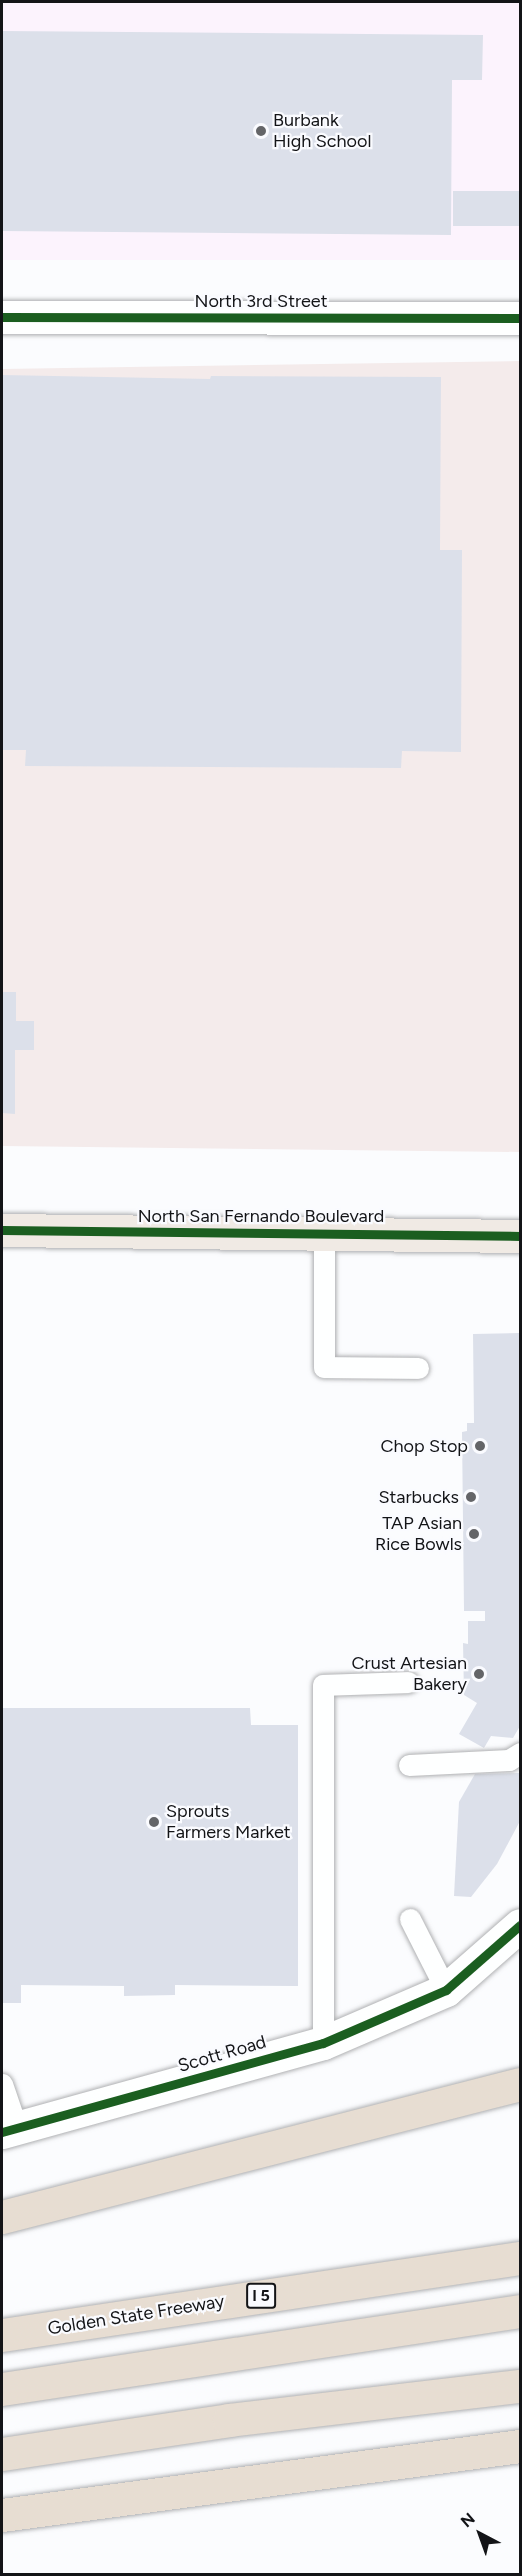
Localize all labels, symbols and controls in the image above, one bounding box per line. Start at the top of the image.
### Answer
place label: Burbank High School [273,110,371,152]
marker: Burbank High School [254,124,268,138]
street label: North 3rd Street [194,290,328,312]
street label: North San Fernando Boulevard [138,1205,384,1227]
place label: Chop Stop [381,1435,468,1457]
marker: Chop Stop [473,1439,487,1453]
place label: Starbucks [378,1486,459,1508]
marker: Starbucks [464,1490,478,1504]
place label: TAP Asian Rice Bowls [375,1513,462,1556]
marker: TAP Asian Rice Bowls [467,1527,481,1541]
place label: Crust Artesian Bakery [352,1653,467,1696]
marker: Crust Artesian Bakery [472,1667,486,1681]
place label: Sprouts Farmers Market [166,1801,291,1844]
marker: Sprouts Farmers Market [147,1815,161,1829]
street label: Scott Road [175,2031,269,2077]
road number: I 5 [246,2283,276,2309]
street label: Golden State Freeway [46,2290,226,2340]
north arrow [450,2504,510,2564]
text: N [457,2509,479,2531]

